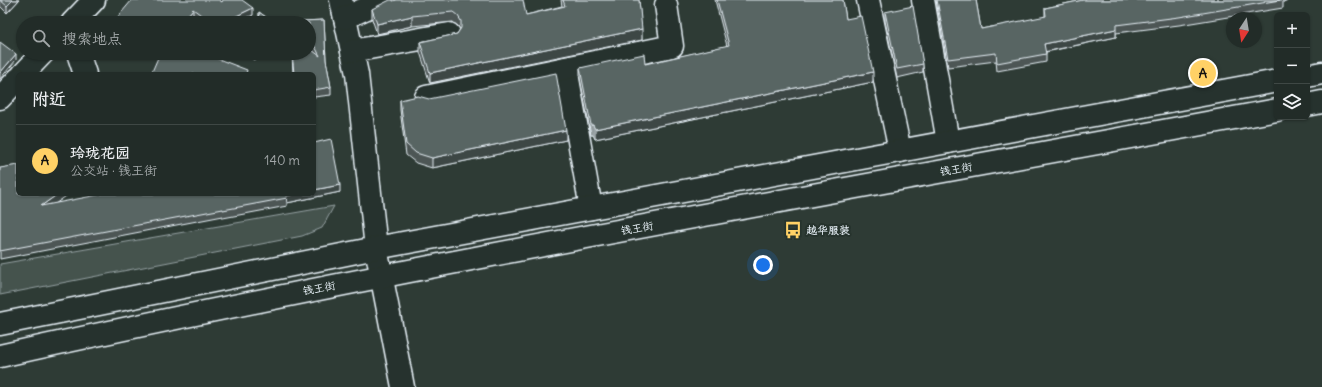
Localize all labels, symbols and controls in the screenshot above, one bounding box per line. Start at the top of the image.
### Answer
north arrow [1226,12,1262,48]
map controls [1274,12,1310,120]
button: + [1274,12,1310,48]
search box [16,16,316,60]
icon: search [30,27,52,49]
text: 搜索地点 [62,29,122,48]
button: − [1274,48,1310,84]
pin: A [1190,58,1216,88]
button: layers [1274,84,1310,120]
text: 附近 [32,88,66,110]
text: 玲珑花园 [70,143,130,162]
text: A [41,152,49,169]
text: 140 m [264,152,300,169]
street label: 钱王街 [939,159,974,179]
text: 公交站 · 钱王街 [70,162,157,179]
street label: 钱王街 [620,218,655,238]
bus stop icon: 越华服装 [783,220,803,240]
place label: 越华服装 [806,223,850,237]
your location [753,255,773,275]
street label: 钱王街 [301,278,338,298]

